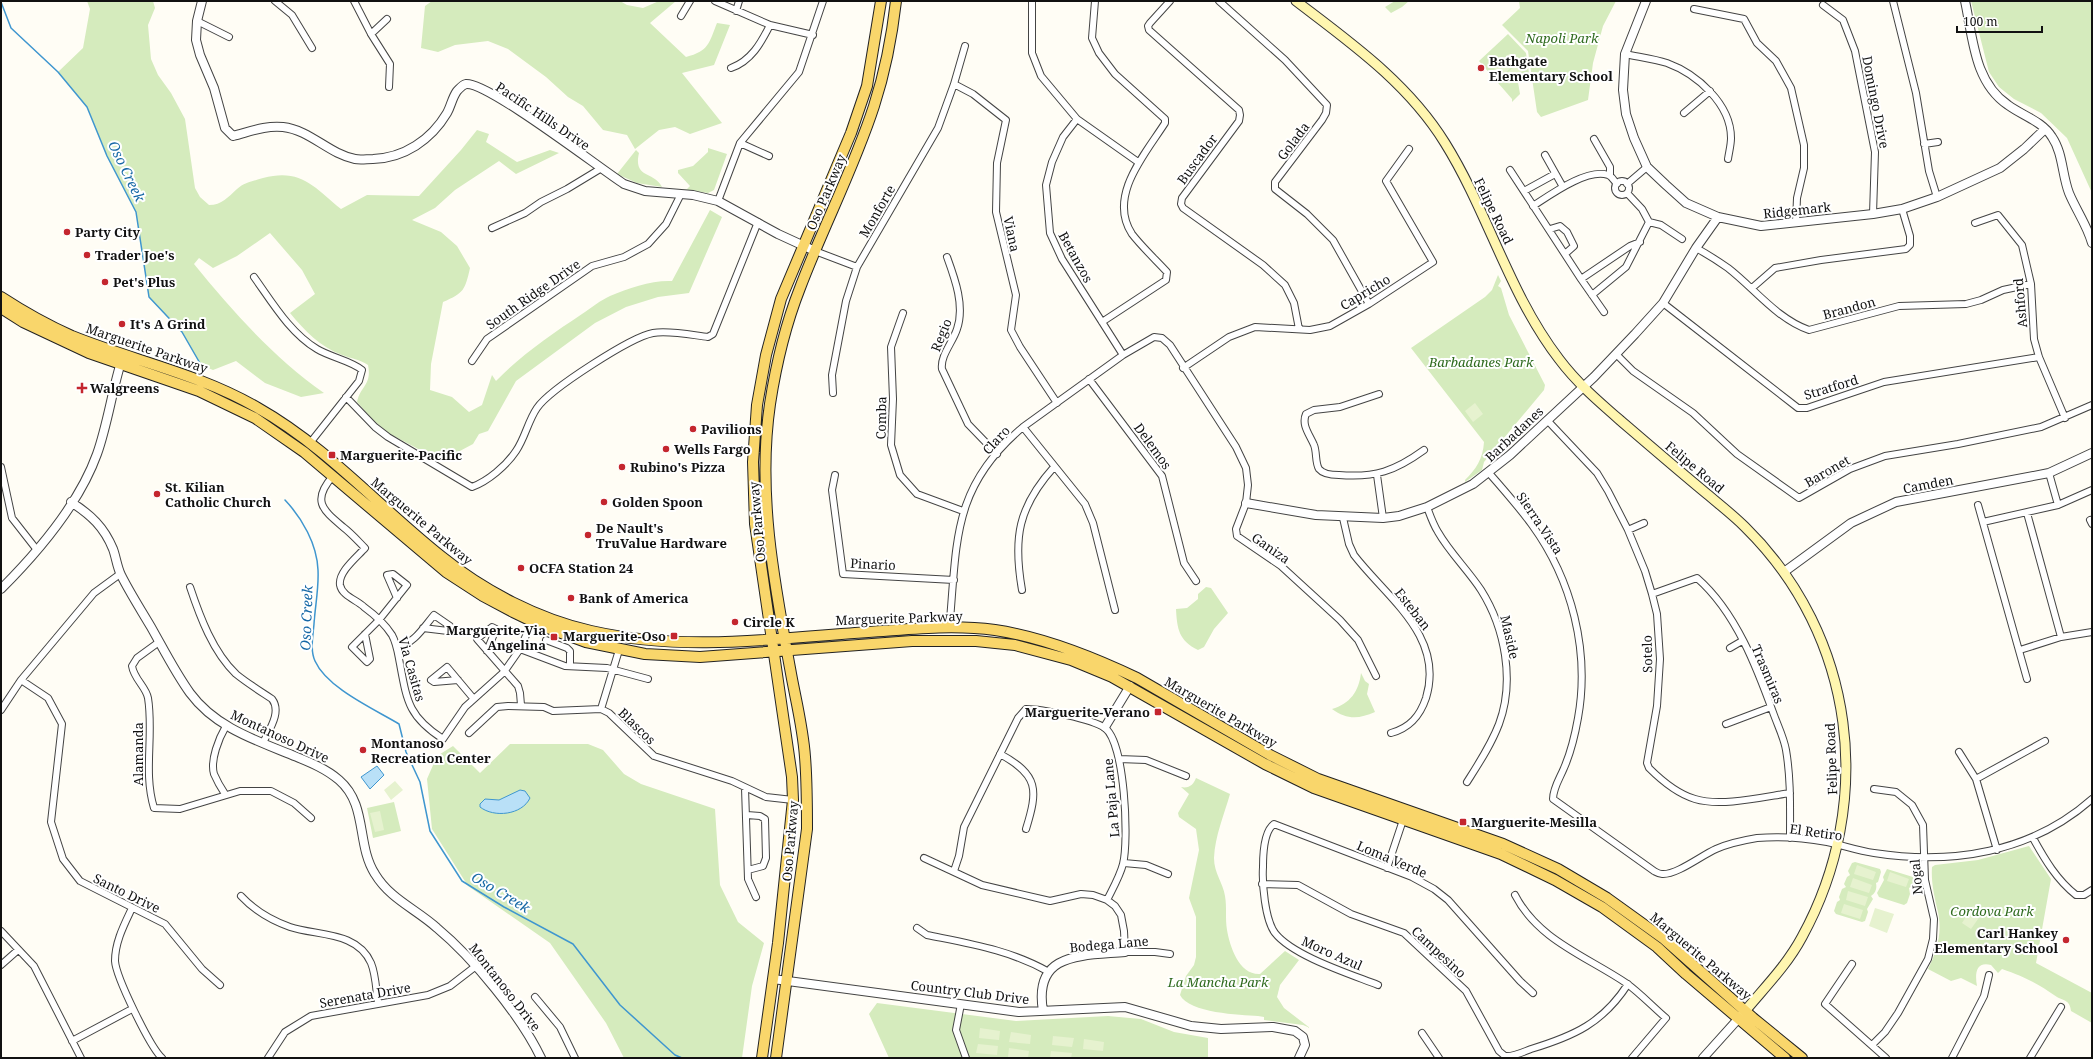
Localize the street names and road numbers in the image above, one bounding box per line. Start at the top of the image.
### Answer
street label: Domingo Drive [1858,54,1894,150]
street label: Pacific Hills Drive [492,78,594,154]
street label: Golada [1273,118,1313,164]
street label: Buscador [1173,130,1221,188]
street label: Oso Parkway [802,151,850,233]
street label: Felipe Road [1470,175,1518,247]
street label: Monforte [855,181,899,241]
street label: Ridgemark [1762,197,1832,223]
street label: Viana [999,215,1025,253]
street label: Betanzos [1055,228,1097,286]
street label: South Ridge Drive [482,255,584,333]
street label: Capricho [1336,270,1394,314]
street label: Ashford [2009,277,2031,329]
street label: Brandon [1821,292,1878,324]
street label: Regio [926,316,956,354]
street label: Marguerite Parkway [84,319,211,377]
street label: Stratford [1802,370,1860,404]
street label: Comba [872,396,890,440]
street label: Barbadanes [1481,402,1547,466]
street label: Delemos [1130,419,1176,473]
street label: Claro [978,422,1014,458]
street label: Felipe Road [1662,437,1728,497]
street label: Baronet [1801,451,1853,491]
street label: Camden [1901,470,1955,498]
street label: Marguerite Parkway [367,473,477,569]
street label: Oso Parkway [744,480,769,563]
street label: Sierra Vista [1513,488,1567,558]
street label: Ganiza [1248,528,1294,568]
street label: Pinario [850,554,896,574]
street label: Esteban [1391,584,1436,634]
street label: Marguerite Parkway [835,607,964,629]
street label: Maside [1496,613,1524,661]
street label: Via Casitas [394,634,430,704]
street label: Sotelo [1638,635,1656,673]
street label: Trasmiras [1748,642,1789,706]
street label: Marguerite Parkway [1161,672,1281,752]
street label: Blascos [614,704,660,748]
street label: Montanoso Drive [228,705,332,767]
street label: Alamanda [129,722,147,786]
street label: Felipe Road [1821,723,1841,795]
street label: La Paja Lane [1099,758,1123,838]
street label: Oso Parkway [778,799,803,882]
street label: El Retiro [1788,819,1844,845]
street label: Loma Verde [1354,836,1430,882]
street label: Nogal [1905,858,1927,896]
street label: Santo Drive [90,869,164,917]
street label: Marguerite Parkway [1646,908,1756,1004]
street label: Campesino [1408,922,1470,982]
street label: Bodega Lane [1069,932,1149,956]
street label: Moro Azul [1299,932,1365,974]
street label: Montanoso Drive [465,939,545,1035]
street label: Country Club Drive [910,976,1030,1008]
street label: Serenata Drive [318,978,412,1012]

